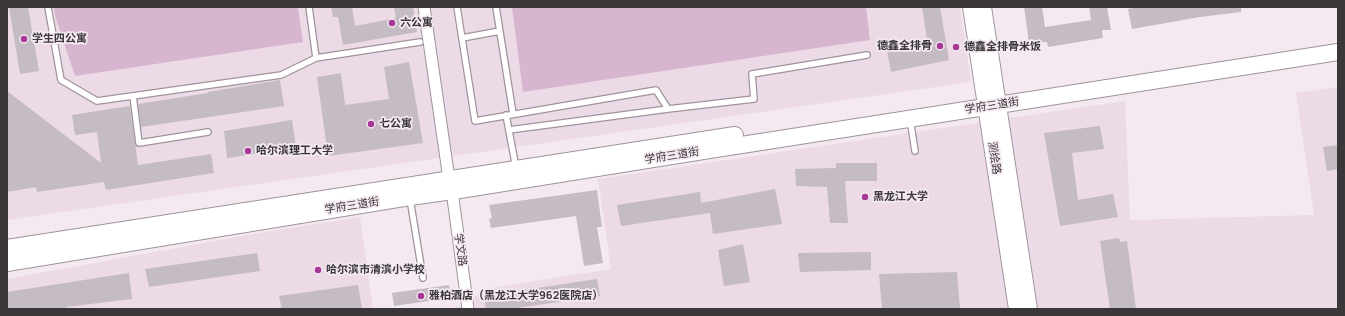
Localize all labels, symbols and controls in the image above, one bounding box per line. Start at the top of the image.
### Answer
place label: 六公寓 [400,16,433,30]
marker: 六公寓 [387,18,397,28]
place label: 学生四公寓 [32,32,87,46]
marker: 学生四公寓 [19,34,29,44]
place label: 德鑫全排骨 [877,39,932,53]
place label: 德鑫全排骨米饭 [964,40,1041,54]
marker: 德鑫全排骨 [935,41,945,51]
marker: 德鑫全排骨米饭 [951,42,961,52]
street label: 学府三道街 [964,95,1020,117]
place label: 七公寓 [379,117,412,131]
marker: 七公寓 [366,119,376,129]
street label: 测绘路 [985,141,1003,175]
place label: 哈尔滨理工大学 [256,144,333,158]
street label: 学府三道街 [644,145,700,167]
marker: 哈尔滨理工大学 [243,146,253,156]
place label: 黑龙江大学 [873,190,928,204]
marker: 黑龙江大学 [860,192,870,202]
street label: 学府三道街 [324,195,380,217]
street label: 学文路 [451,233,469,267]
place label: 哈尔滨市清滨小学校 [326,263,425,277]
marker: 哈尔滨市清滨小学校 [313,265,323,275]
place label: 雅柏酒店（黑龙江大学962医院店） [429,289,603,303]
marker: 雅柏酒店（黑龙江大学962医院店） [416,291,426,301]

